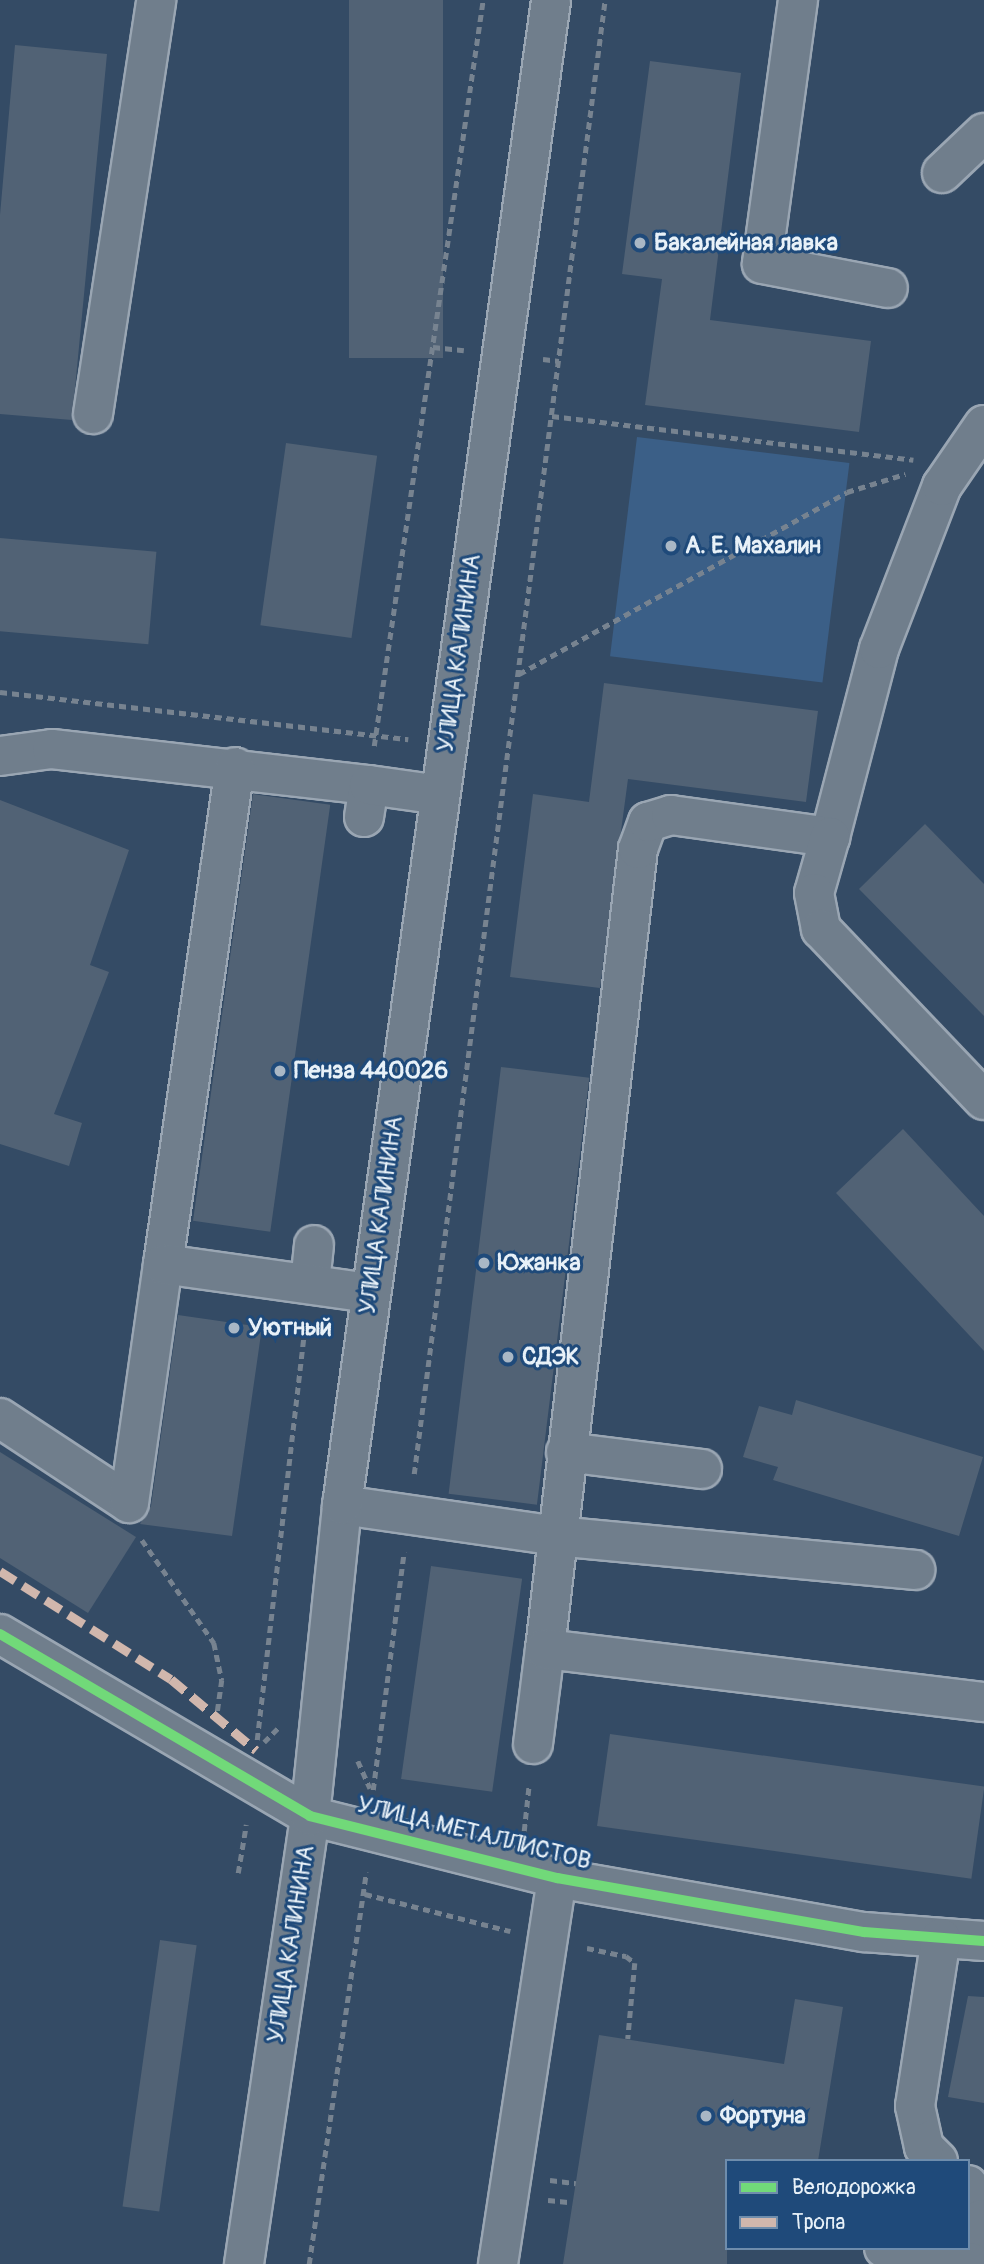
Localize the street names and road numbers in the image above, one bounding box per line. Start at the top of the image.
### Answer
street label: УЛИЦА КАЛИНИНА [431,552,487,754]
street label: УЛИЦА КАЛИНИНА [353,1114,409,1316]
street label: УЛИЦА МЕТАЛЛИСТОВ [354,1790,594,1876]
street label: УЛИЦА КАЛИНИНА [261,1843,321,2045]

